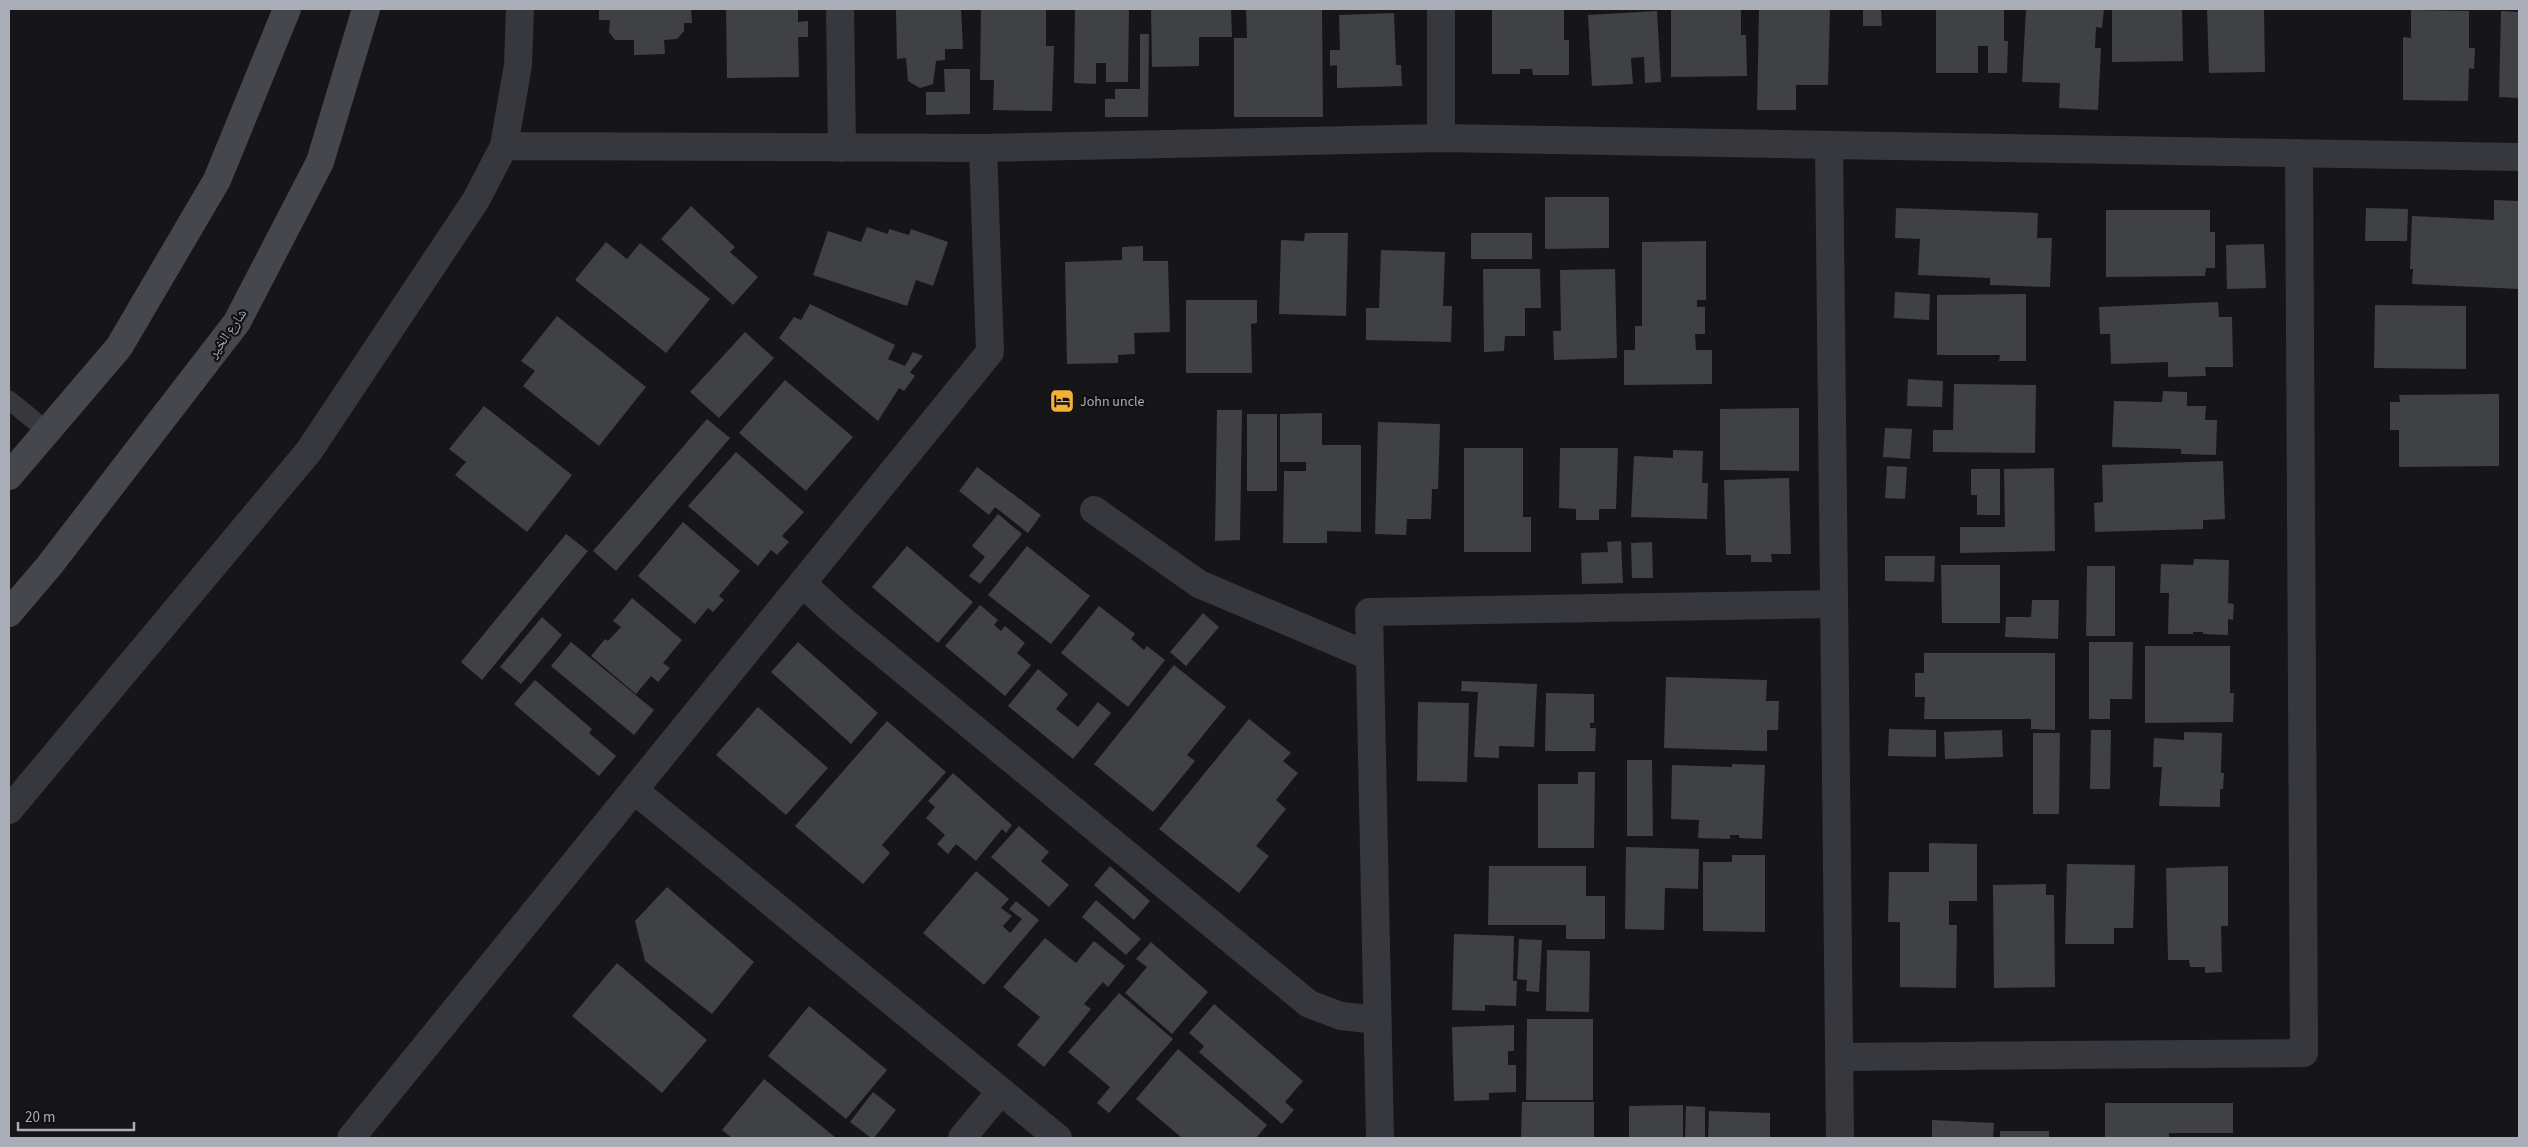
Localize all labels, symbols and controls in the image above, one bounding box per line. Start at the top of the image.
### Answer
street label: شارع الخير [203,305,252,363]
hotel icon: John uncle [1049,388,1075,414]
place label: John uncle [1080,392,1145,412]
scale bar [18,1100,134,1132]
text: 20 m [25,1107,55,1128]

